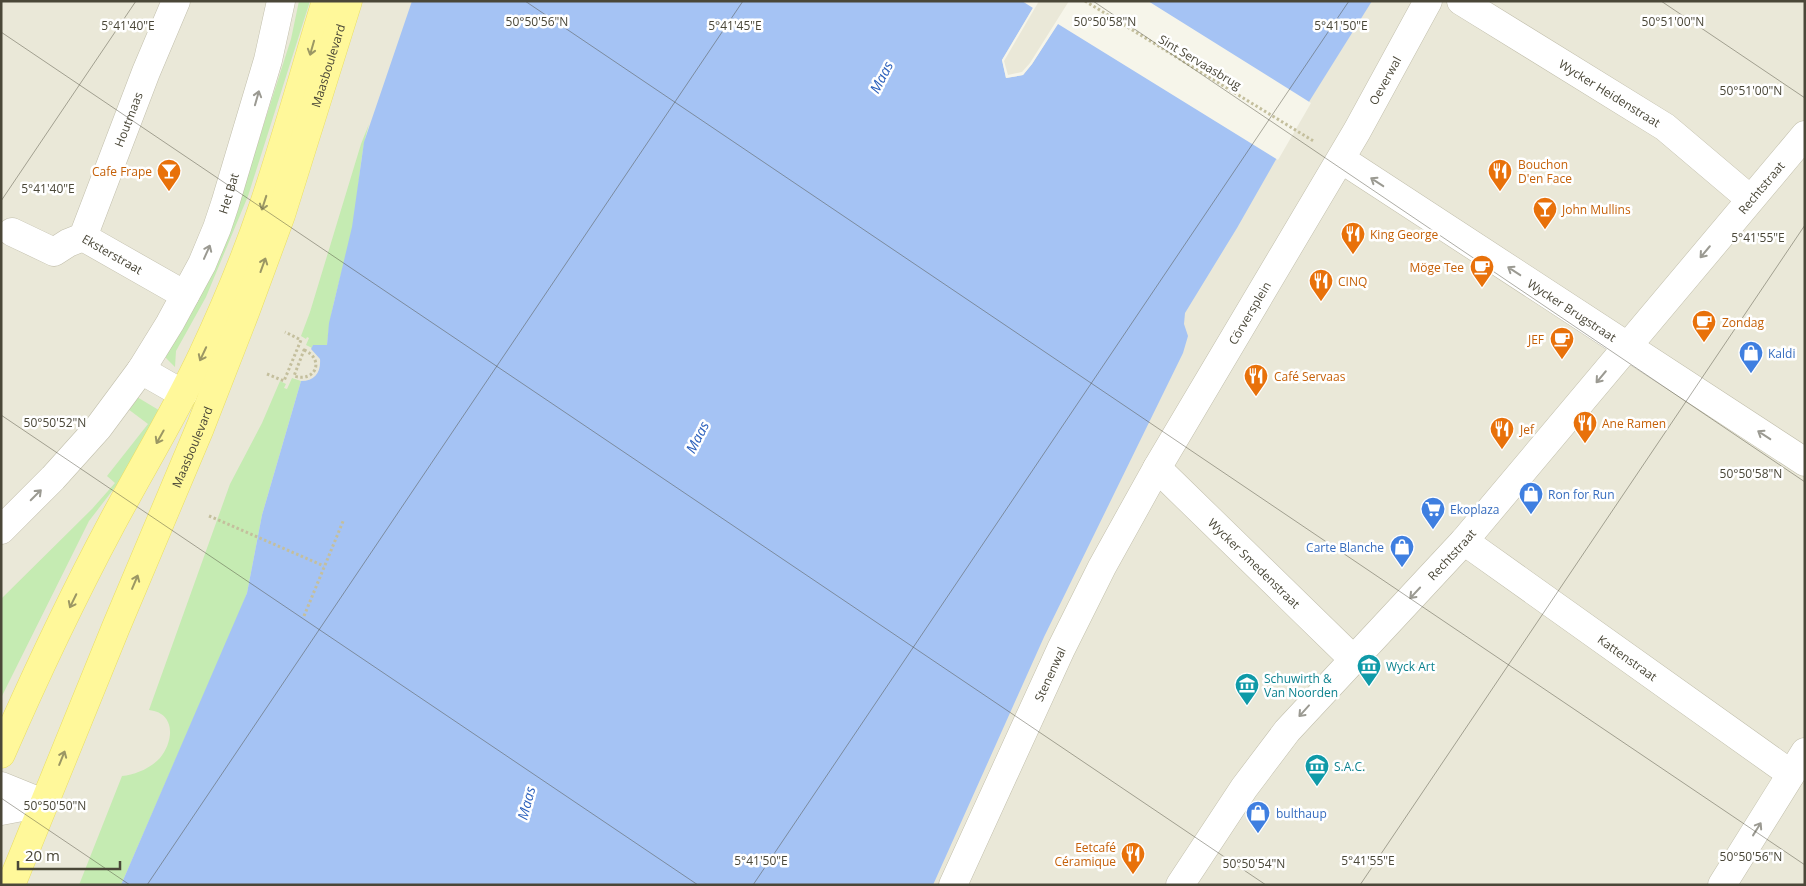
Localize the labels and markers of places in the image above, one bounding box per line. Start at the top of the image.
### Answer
place label: Bouchon D'en Face [1518,156,1572,187]
bar icon: Cafe Frape [156,158,182,192]
restaurant icon: Bouchon D'en Face [1487,158,1513,192]
place label: Cafe Frape [92,163,152,180]
bar icon: John Mullins [1532,196,1558,230]
place label: John Mullins [1561,201,1631,218]
restaurant icon: King George [1340,221,1366,255]
place label: King George [1370,226,1438,243]
cafe icon: Möge Tee [1469,254,1495,288]
place label: Möge Tee [1410,259,1464,276]
restaurant icon: CINQ [1308,268,1334,302]
place label: CINQ [1338,273,1367,290]
cafe icon: Zondag [1691,309,1717,343]
place label: Zondag [1722,314,1764,331]
cafe icon: JEF [1549,326,1575,360]
place label: JEF [1527,331,1544,348]
shop icon: Kaldi [1738,340,1764,374]
place label: Kaldi [1768,345,1795,362]
restaurant icon: Café Servaas [1243,363,1269,397]
place label: Café Servaas [1274,368,1346,385]
restaurant icon: Ane Ramen [1572,410,1598,444]
place label: Ane Ramen [1602,415,1666,432]
restaurant icon: Jef [1489,416,1515,450]
place label: Jef [1519,421,1535,438]
shop icon: Ron for Run [1518,481,1544,515]
place label: Ron for Run [1548,486,1615,503]
supermarket icon: Ekoplaza [1420,496,1446,530]
place label: Ekoplaza [1450,501,1500,518]
shop icon: Carte Blanche [1389,534,1415,568]
place label: Carte Blanche [1306,539,1384,556]
museum icon: Wyck Art [1356,653,1382,687]
place label: Wyck Art [1386,658,1435,675]
place label: Schuwirth & Van Noorden [1264,670,1338,701]
museum icon: Schuwirth & Van Noorden [1234,672,1260,706]
museum icon: S.A.C. [1304,753,1330,787]
place label: S.A.C. [1334,758,1365,775]
shop icon: bulthaup [1245,800,1271,834]
place label: bulthaup [1276,805,1327,822]
place label: Eetcafé Céramique [1055,839,1116,870]
restaurant icon: Eetcafé Céramique [1120,841,1146,875]

